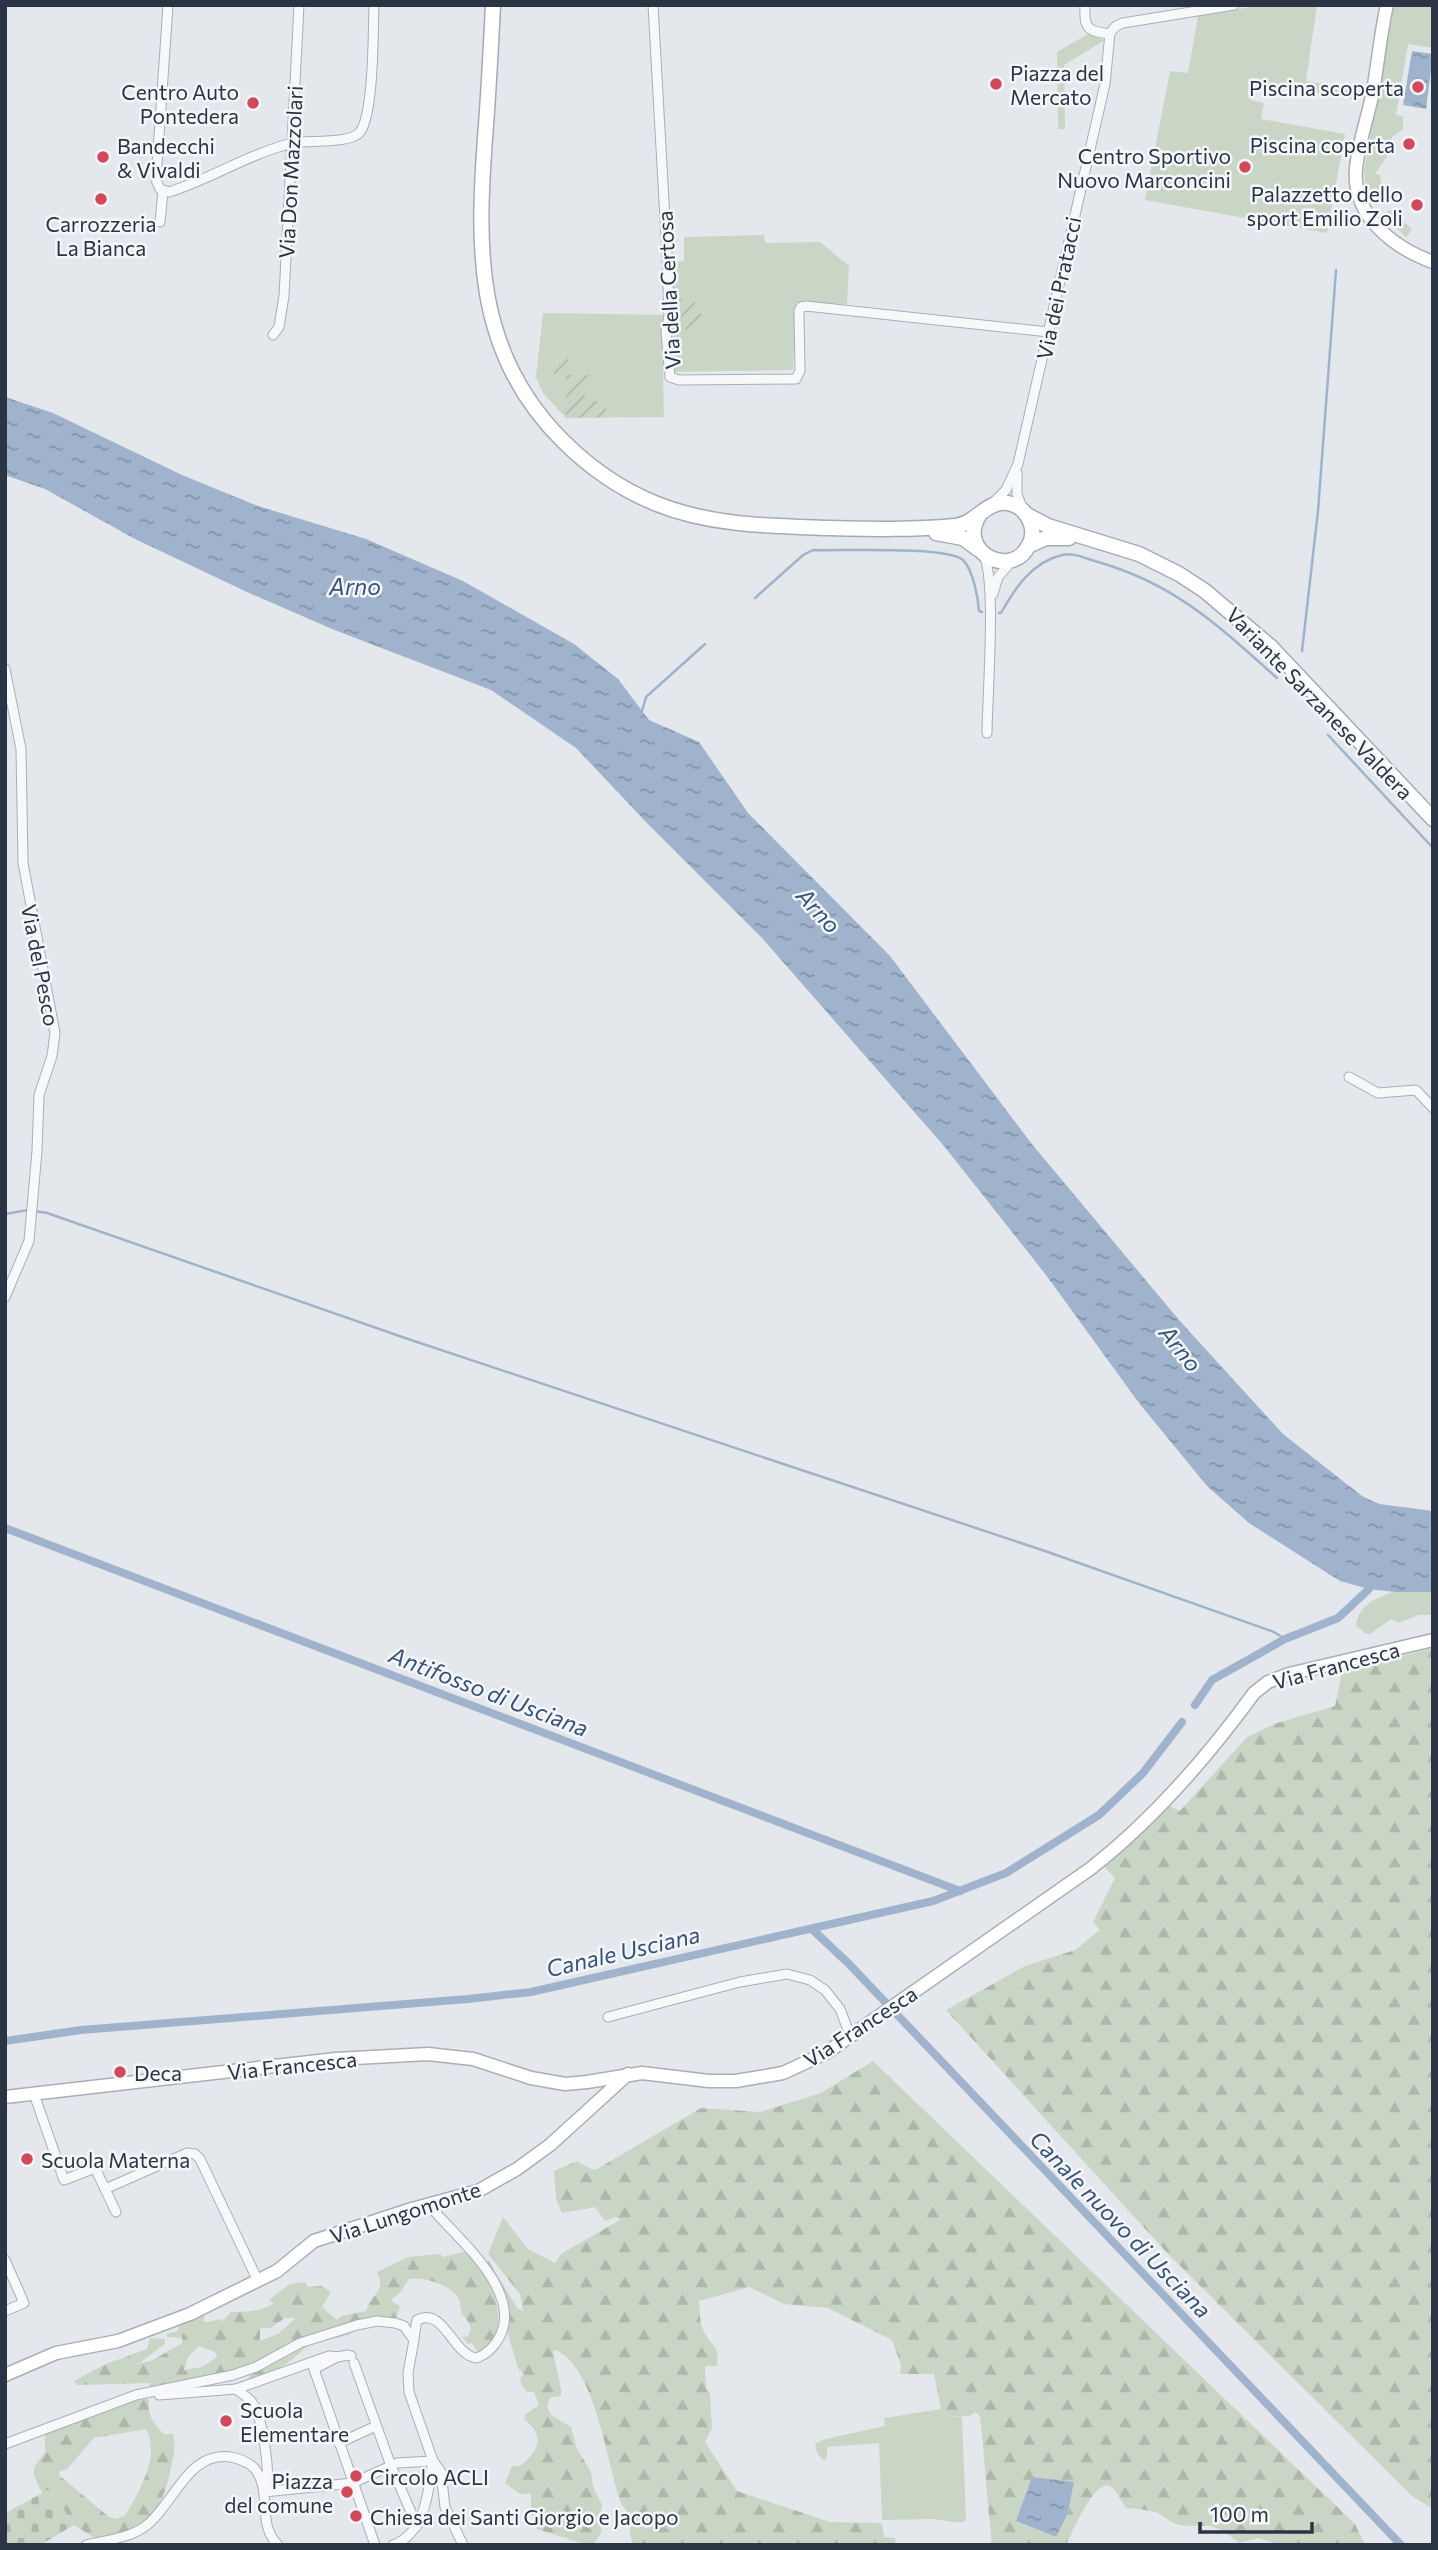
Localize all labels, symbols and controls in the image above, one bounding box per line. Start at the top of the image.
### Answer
place label: Piazza del Mercato [1010,60,1104,109]
place label: Piscina scoperta [1249,75,1404,100]
marker: Piazza del Mercato [988,76,1004,92]
place label: Centro Auto Pontedera [121,79,239,128]
marker: Piscina scoperta [1410,79,1426,95]
street label: Via Don Mazzolari [273,85,307,259]
marker: Centro Auto Pontedera [245,95,261,111]
place label: Piscina coperta [1250,132,1395,157]
place label: Bandecchi & Vivaldi [117,133,215,182]
marker: Piscina coperta [1401,136,1417,152]
place label: Centro Sportivo Nuovo Marconcini [1057,143,1231,192]
marker: Bandecchi & Vivaldi [95,149,111,165]
marker: Centro Sportivo Nuovo Marconcini [1237,159,1253,175]
place label: Palazzetto dello sport Emilio Zoli [1247,181,1403,230]
marker: Carrozzeria La Bianca [93,191,109,207]
marker: Palazzetto dello sport Emilio Zoli [1409,197,1425,213]
street label: Via della Certosa [651,210,685,370]
place label: Carrozzeria La Bianca [46,211,157,260]
street label: Via dei Pratacci [1031,214,1085,362]
water label: Arno [328,572,381,600]
street label: Variante Sarzanese Valdera [1222,602,1418,804]
water label: Arno [790,881,847,939]
street label: Via del Pesco [17,902,65,1028]
water label: Arno [1153,1318,1208,1377]
street label: Via Francesca [1270,1636,1402,1694]
water label: Antifosso di Usciana [385,1640,592,1742]
water label: Canale Usciana [543,1920,703,1982]
street label: Via Francesca [799,1980,921,2072]
street label: Via Francesca [226,2046,358,2084]
place label: Deca [134,2060,182,2085]
marker: Deca [112,2064,128,2080]
water label: Canale nuovo di Usciana [1024,2125,1218,2323]
place label: Scuola Materna [41,2147,190,2172]
marker: Scuola Materna [19,2151,35,2167]
street label: Via Lungomonte [327,2176,483,2248]
place label: Scuola Elementare [240,2397,349,2446]
marker: Scuola Elementare [218,2413,234,2429]
place label: Circolo ACLI [370,2464,489,2489]
place label: Piazza del comune [224,2468,333,2517]
marker: Circolo ACLI [348,2468,364,2484]
marker: Piazza del comune [339,2484,355,2500]
scale bar [1200,2490,1312,2534]
text: 100 m [1210,2501,1269,2526]
place label: Chiesa dei Santi Giorgio e Jacopo [370,2504,679,2529]
marker: Chiesa dei Santi Giorgio e Jacopo [348,2508,364,2524]

